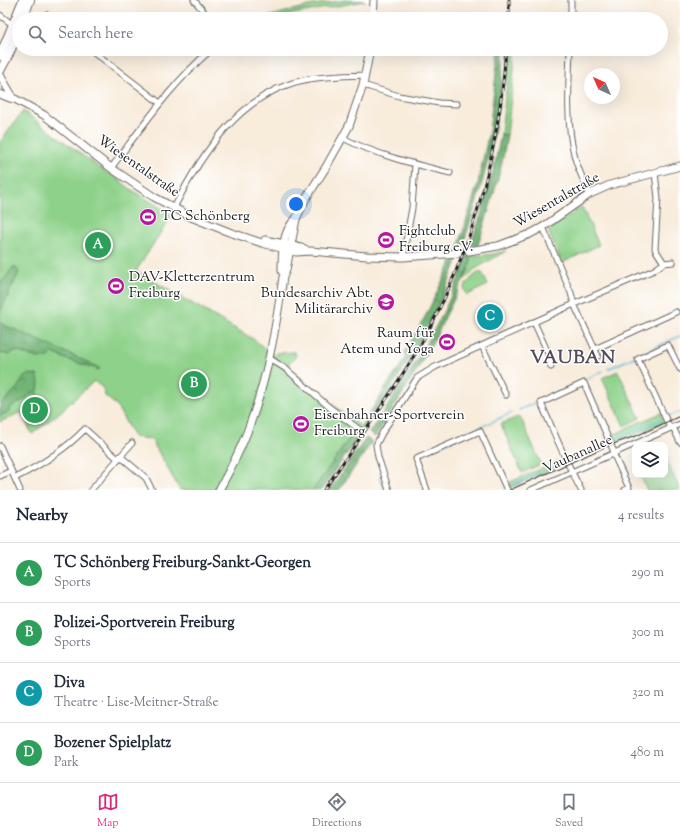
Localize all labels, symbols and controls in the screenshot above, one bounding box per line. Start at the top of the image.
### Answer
search box [12,12,668,56]
icon: search [26,23,48,45]
text: Search here [58,24,133,45]
north arrow [584,68,620,104]
street label: Wiesentalstraße [93,131,183,203]
street label: Wiesentalstraße [510,168,604,234]
your location [286,194,306,214]
sports icon: TC Schönberg [138,207,158,227]
place label: TC Schönberg [161,207,250,227]
place label: Fightclub Freiburg e.V. [399,222,474,258]
pin: A [85,230,111,260]
sports icon: Fightclub Freiburg e.V. [376,230,396,250]
place label: DAV-Kletterzentrum Freiburg [129,268,255,304]
sports icon: DAV-Kletterzentrum Freiburg [106,276,126,296]
place label: Bundesarchiv Abt. Militärarchiv [261,284,374,320]
school or university icon: Bundesarchiv Abt. Militärarchiv [376,292,396,312]
pin: C [477,302,503,332]
place label: Raum für Atem und Yoga [340,324,435,360]
sports icon: Raum für Atem und Yoga [437,332,457,352]
district label: VAUBAN [530,346,616,372]
pin: B [181,369,207,399]
pin: D [22,395,48,425]
place label: Eisenbahner-Sportverein Freiburg [314,406,465,442]
sports icon: Eisenbahner-Sportverein Freiburg [291,414,311,434]
street label: Vaubanallee [540,431,616,479]
map controls [632,442,668,478]
button: layers [632,442,668,478]
text: Nearby [16,504,68,528]
text: 4 results [618,507,664,525]
text: TC Schönberg Freiburg-Sankt-Georgen [54,553,311,574]
text: A [24,564,34,582]
text: 290 m [631,564,664,582]
text: Sports [54,574,91,592]
text: Polizei-Sportverein Freiburg [54,613,235,634]
text: B [25,624,33,642]
text: 300 m [632,624,664,642]
text: Sports [54,634,91,652]
text: Diva [54,673,85,694]
text: C [24,684,34,702]
text: 320 m [632,684,664,702]
text: Theatre · Lise-Meitner-Straße [54,694,218,712]
text: Bozener Spielplatz [54,733,171,754]
text: D [24,744,34,762]
text: 480 m [631,744,664,762]
text: Park [54,754,79,772]
tab: Map [97,791,119,831]
tab: Directions [312,791,362,831]
tab: Saved [555,791,583,831]

